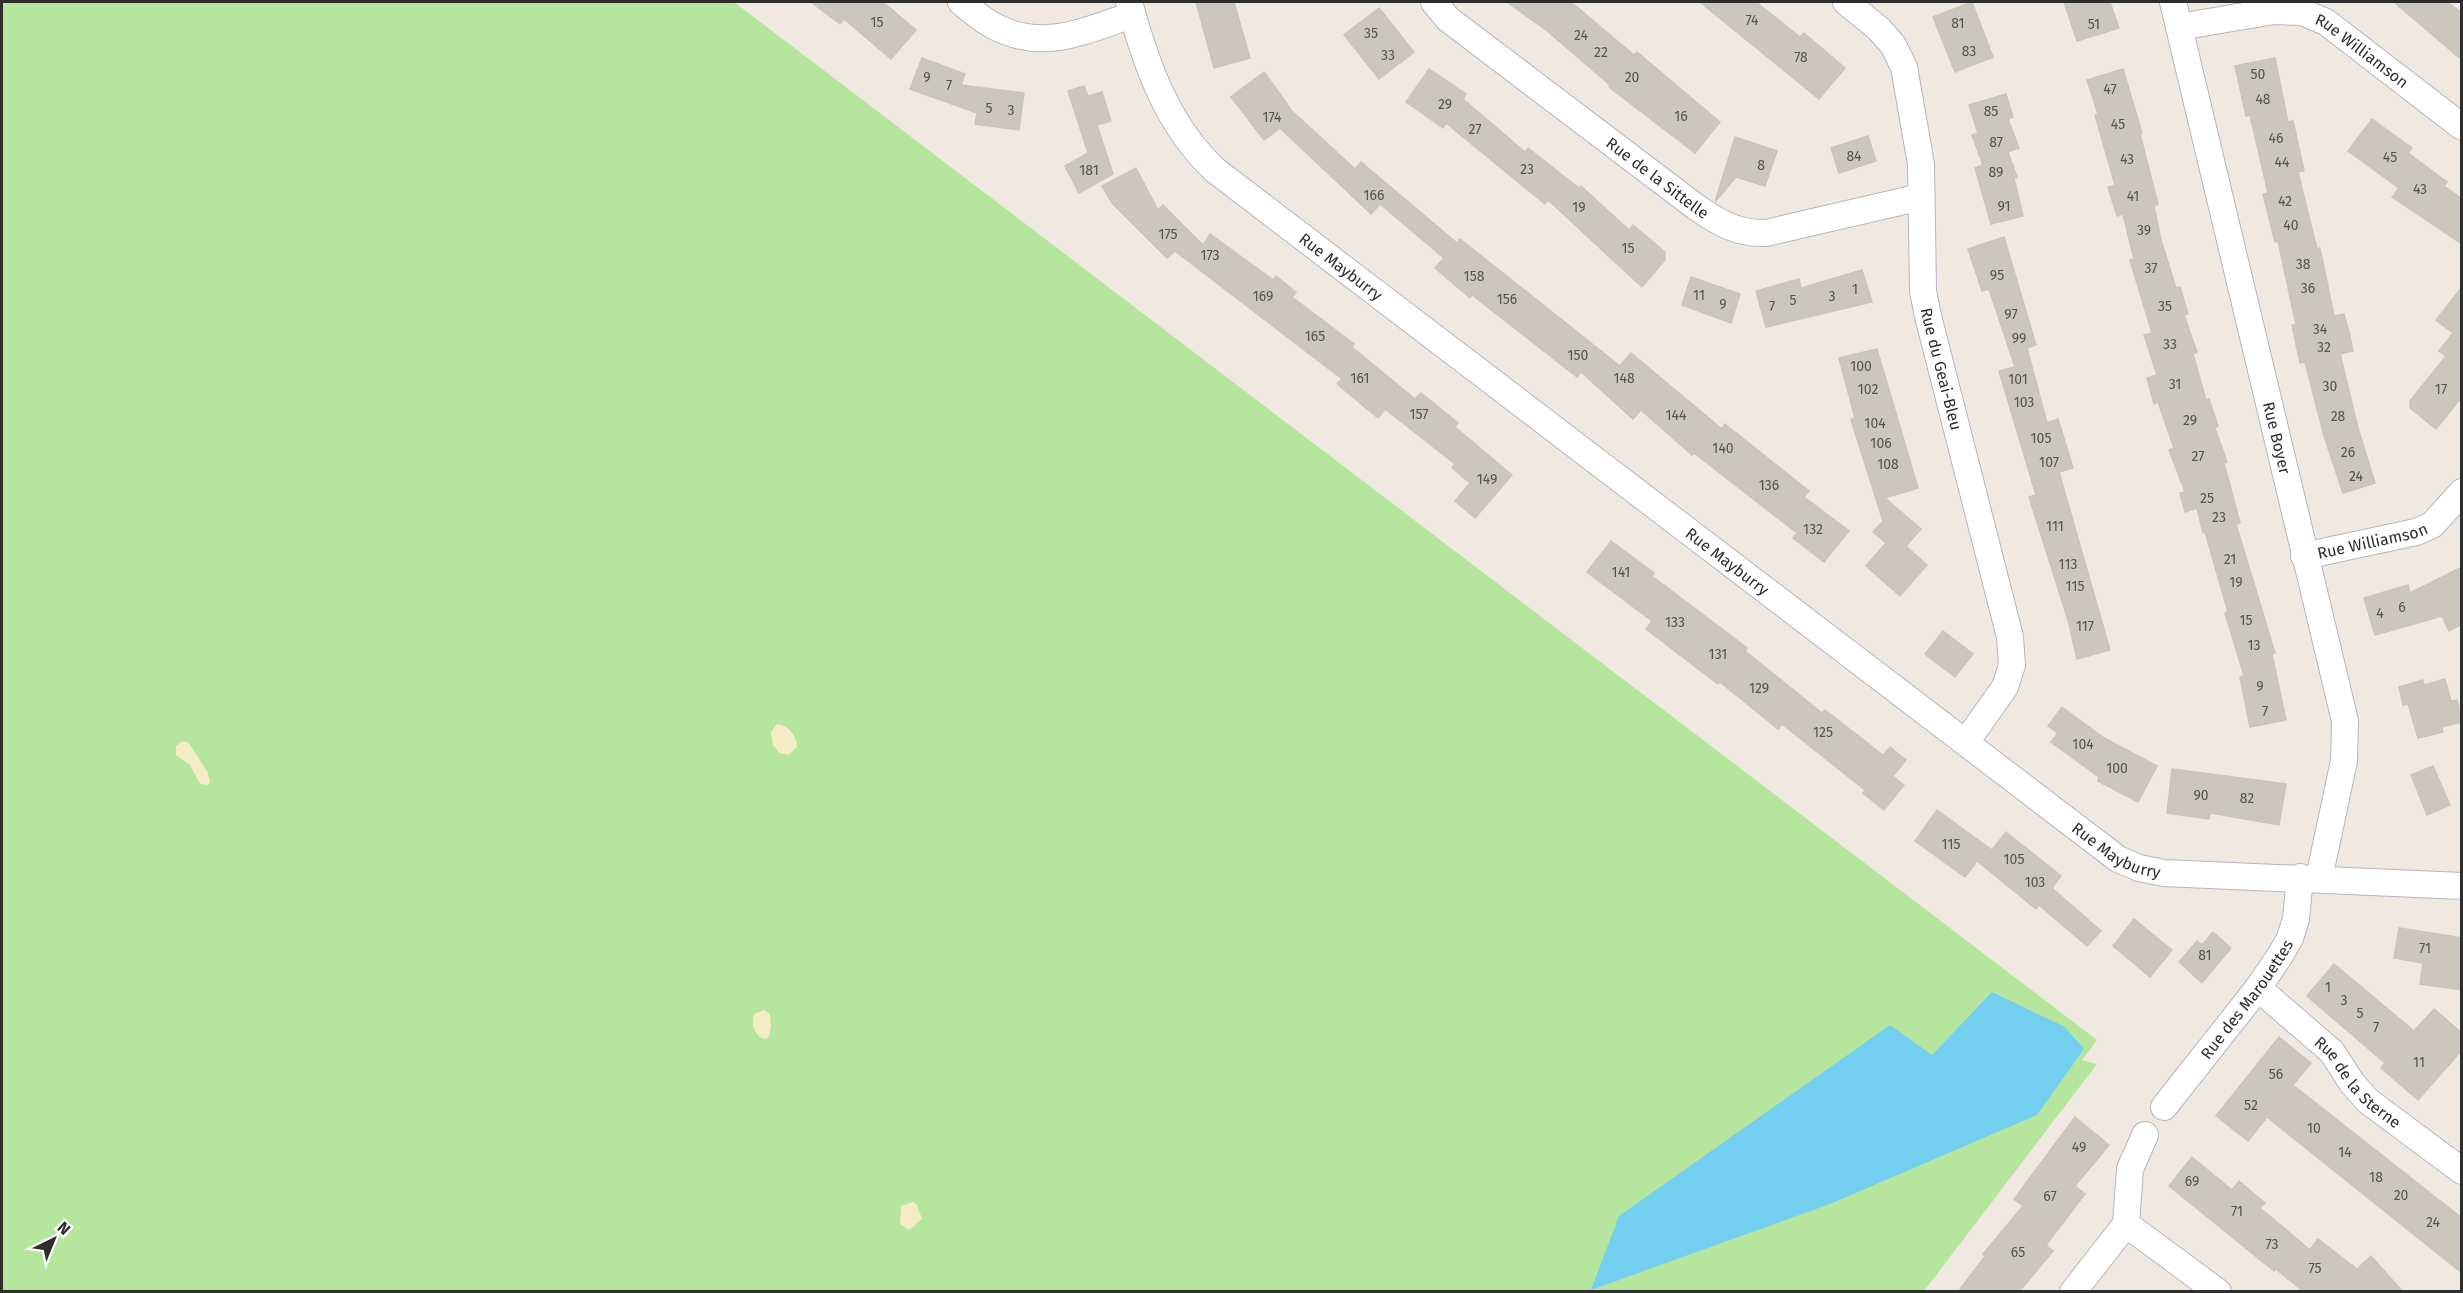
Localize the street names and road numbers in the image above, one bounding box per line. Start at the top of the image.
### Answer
street label: Rue Williamson [2313,9,2412,92]
street label: Rue de la Sittelle [1603,133,1713,223]
street label: Rue Mayburry [1296,229,1387,304]
street label: Rue du Geai-Bleu [1917,306,1966,432]
street label: Rue Boyer [2259,400,2295,477]
street label: Rue Williamson [2316,519,2430,562]
street label: Rue Mayburry [1682,523,1773,599]
street label: Rue Mayburry [2068,818,2163,882]
street label: Rue des Marouettes [2196,936,2297,1063]
street label: Rue de la Sterne [2311,1032,2405,1132]

